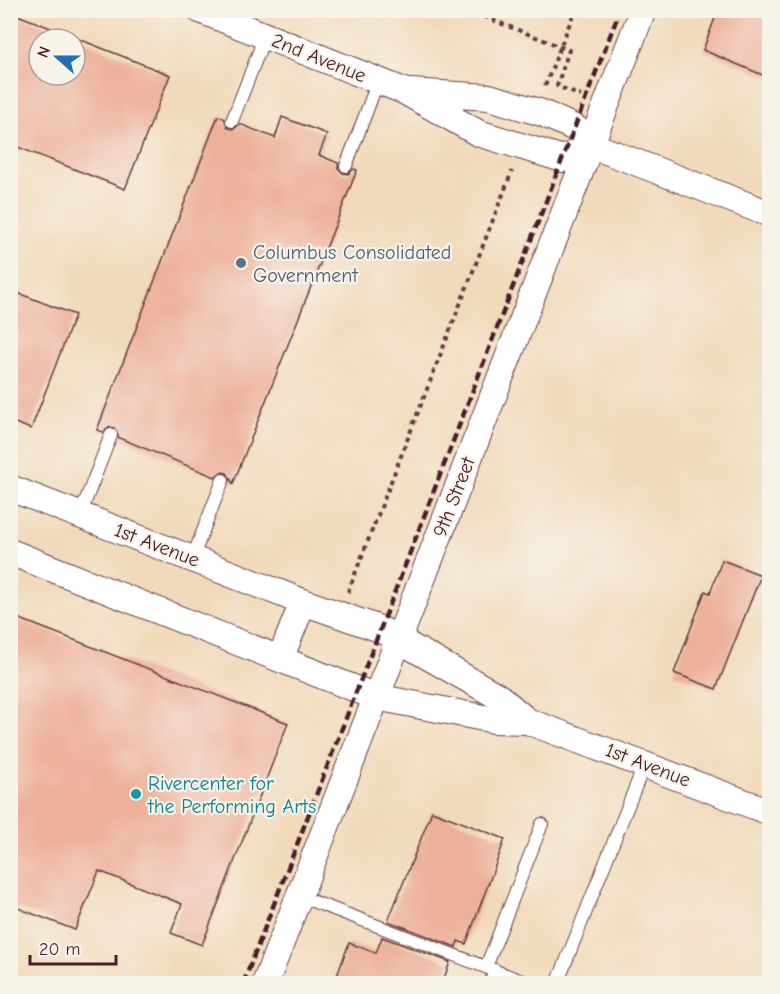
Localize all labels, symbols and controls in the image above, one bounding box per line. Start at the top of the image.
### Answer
north arrow [27,27,87,87]
street label: 2nd Avenue [268,29,370,87]
text: N [34,44,54,60]
place label: Columbus Consolidated Government [253,241,451,287]
marker: Columbus Consolidated Government [234,256,248,270]
street label: 9th Street [428,453,480,540]
street label: 1st Avenue [111,518,203,572]
street label: 1st Avenue [602,738,694,792]
place label: Rivercenter for the Performing Arts [147,772,316,818]
marker: Rivercenter for the Performing Arts [129,787,143,801]
scale bar [30,928,116,966]
text: 20 m [39,939,80,960]

